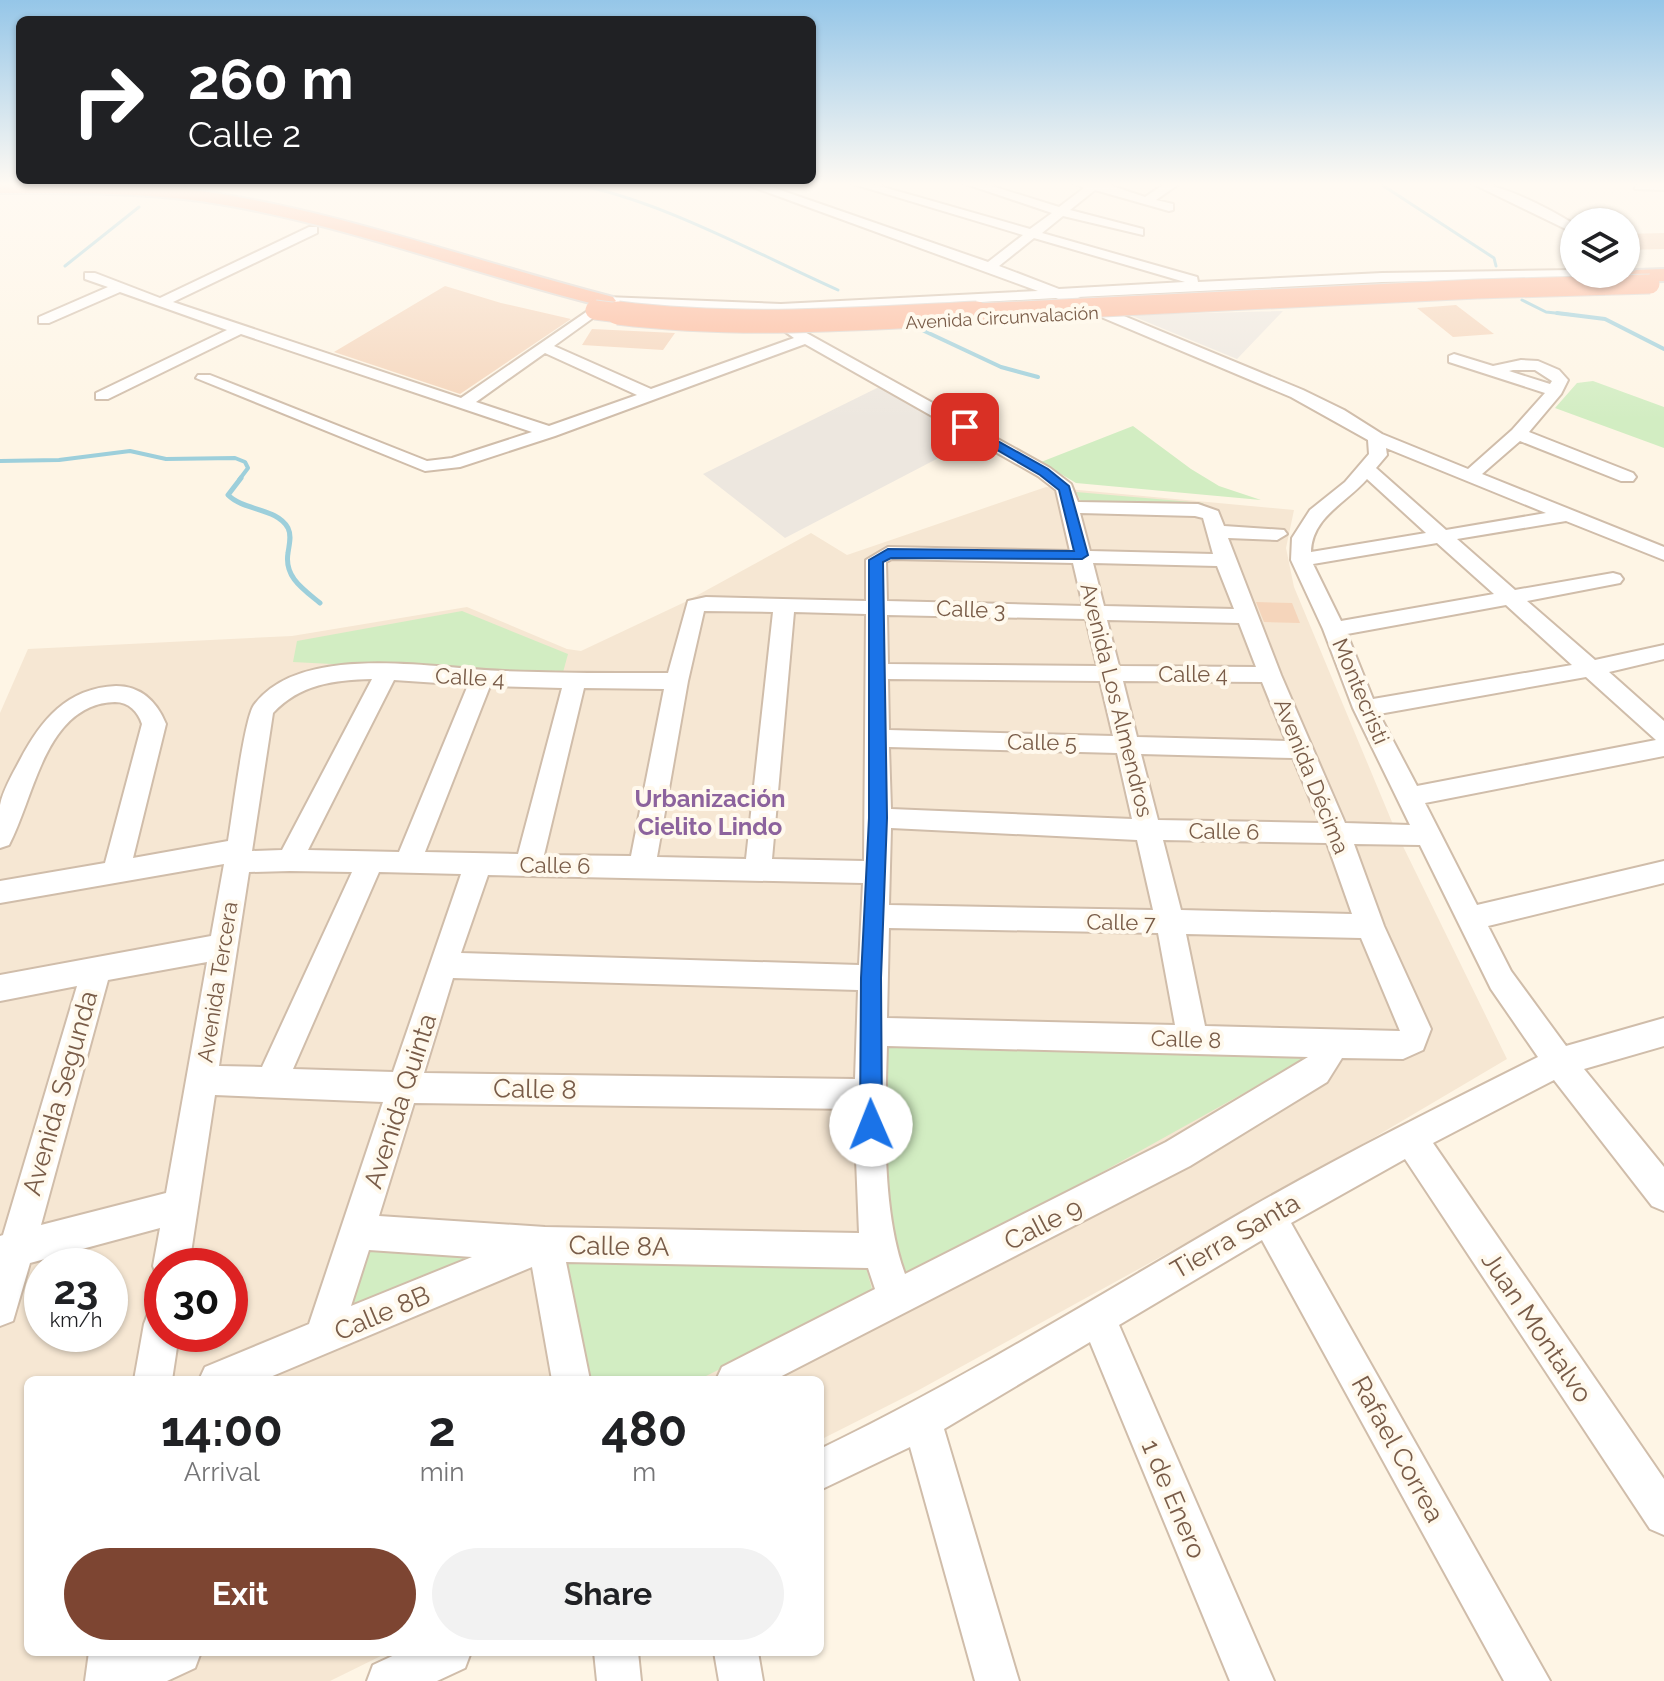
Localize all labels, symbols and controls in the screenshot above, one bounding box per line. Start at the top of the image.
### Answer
text: 260 m [188,46,354,112]
icon: right [56,48,160,152]
text: Calle 2 [188,113,301,155]
map controls [1560,208,1640,288]
button: layers [1560,208,1640,288]
street label: Avenida Circunvalación [905,302,1099,333]
pin [931,393,999,461]
icon: arrive [943,405,987,449]
street label: Avenida Los Almendros [1075,580,1159,820]
street label: Calle 3 [936,595,1006,623]
street label: Montecristi [1327,634,1395,748]
street label: Calle 4 [1158,661,1228,687]
street label: Calle 4 [435,662,505,692]
street label: Avenida Décima [1269,695,1355,857]
street label: Calle 5 [1007,728,1077,756]
district label: Urbanización Cielito Lindo [635,784,786,841]
street label: Calle 6 [1188,817,1260,845]
street label: Calle 6 [519,851,591,879]
street label: Avenida Tercera [191,900,243,1064]
street label: Calle 7 [1086,908,1156,936]
street label: Avenida Segunda [16,987,104,1199]
street label: Avenida Quinta [358,1010,442,1192]
street label: Calle 8 [1150,1025,1222,1053]
street label: Calle 8 [493,1073,577,1105]
position arrow [829,1083,913,1167]
street label: Tierra Santa [1165,1187,1305,1285]
street label: Calle 9 [999,1192,1087,1256]
street label: Calle 8A [568,1230,670,1262]
street label: Juan Montalvo [1476,1246,1598,1408]
speed limit sign: 30 [144,1248,248,1352]
text: 23 [54,1266,98,1313]
street label: Calle 8B [330,1280,434,1346]
text: km/h [50,1308,102,1332]
street label: Rafael Correa [1346,1371,1450,1527]
text: 14:00 [161,1401,283,1457]
text: 2 [428,1401,456,1457]
text: 480 [601,1401,687,1457]
street label: 1 de Enero [1136,1435,1212,1563]
text: Arrival [184,1457,260,1487]
text: min [420,1457,464,1487]
text: m [632,1457,656,1487]
button: Exit [64,1548,416,1640]
button: Share [432,1548,784,1640]

